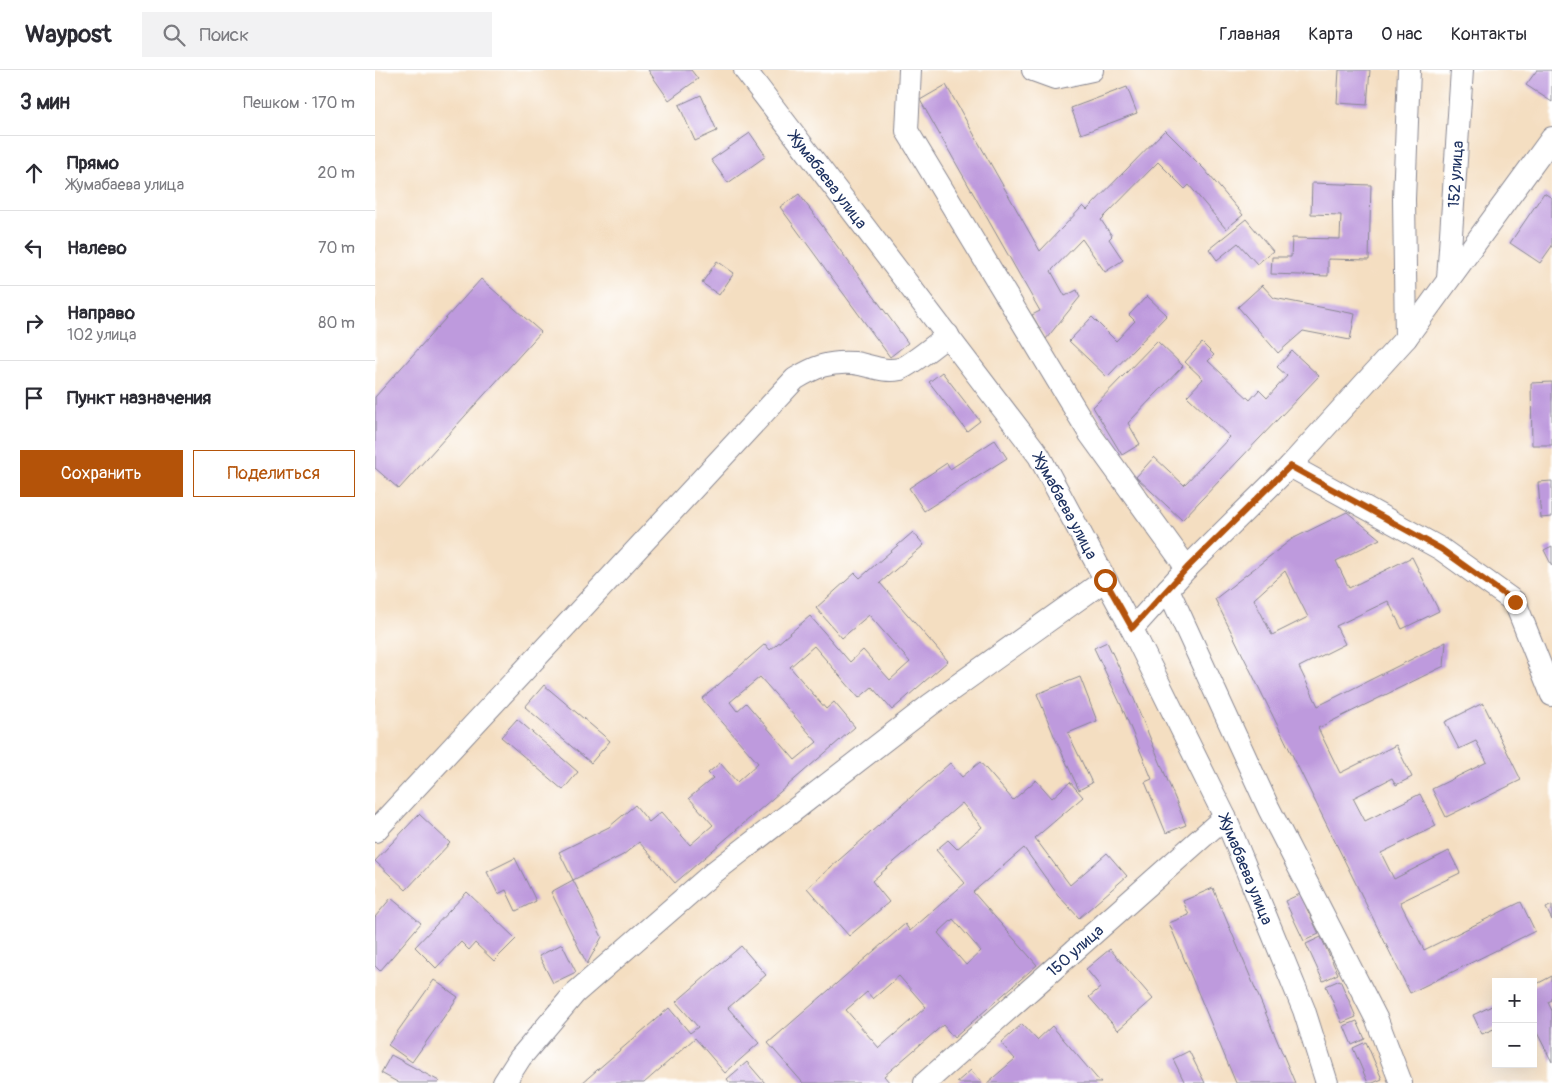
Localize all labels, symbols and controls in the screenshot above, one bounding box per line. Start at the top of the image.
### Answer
search box [142,12,492,57]
text: Waypost [25,20,112,49]
icon: search [160,21,188,49]
text: Поиск [200,23,249,47]
text: Главная [1219,23,1280,46]
text: Карта [1308,23,1353,46]
text: О нас [1381,23,1423,46]
text: Контакты [1451,23,1527,46]
text: 3 мин [20,89,70,116]
text: Пешком · 170 m [243,93,355,113]
street label: Жумабаева улица [783,125,871,233]
street label: 152 улица [1444,140,1468,209]
text: Прямо [67,151,119,175]
icon: ahead [20,159,48,187]
text: 20 m [317,163,355,183]
text: Жумабаева улица [67,175,184,195]
icon: left [20,234,48,262]
text: Налево [67,236,127,260]
text: 70 m [318,238,355,258]
text: Направо [67,301,135,325]
icon: right [20,309,48,337]
text: 80 m [318,313,355,333]
text: 102 улица [67,325,136,345]
icon: arrive [20,384,48,412]
text: Пункт назначения [67,386,211,410]
street label: Жумабаева улица [1027,447,1102,563]
button: Сохранить [20,450,183,497]
button: Поделиться [193,450,355,497]
route start [1094,569,1117,592]
route end [1504,591,1527,614]
street label: Жумабаева улица [1213,809,1277,928]
street label: 150 улица [1043,921,1108,982]
map controls [1492,978,1537,1068]
button: + [1492,978,1537,1023]
button: − [1492,1023,1537,1068]

